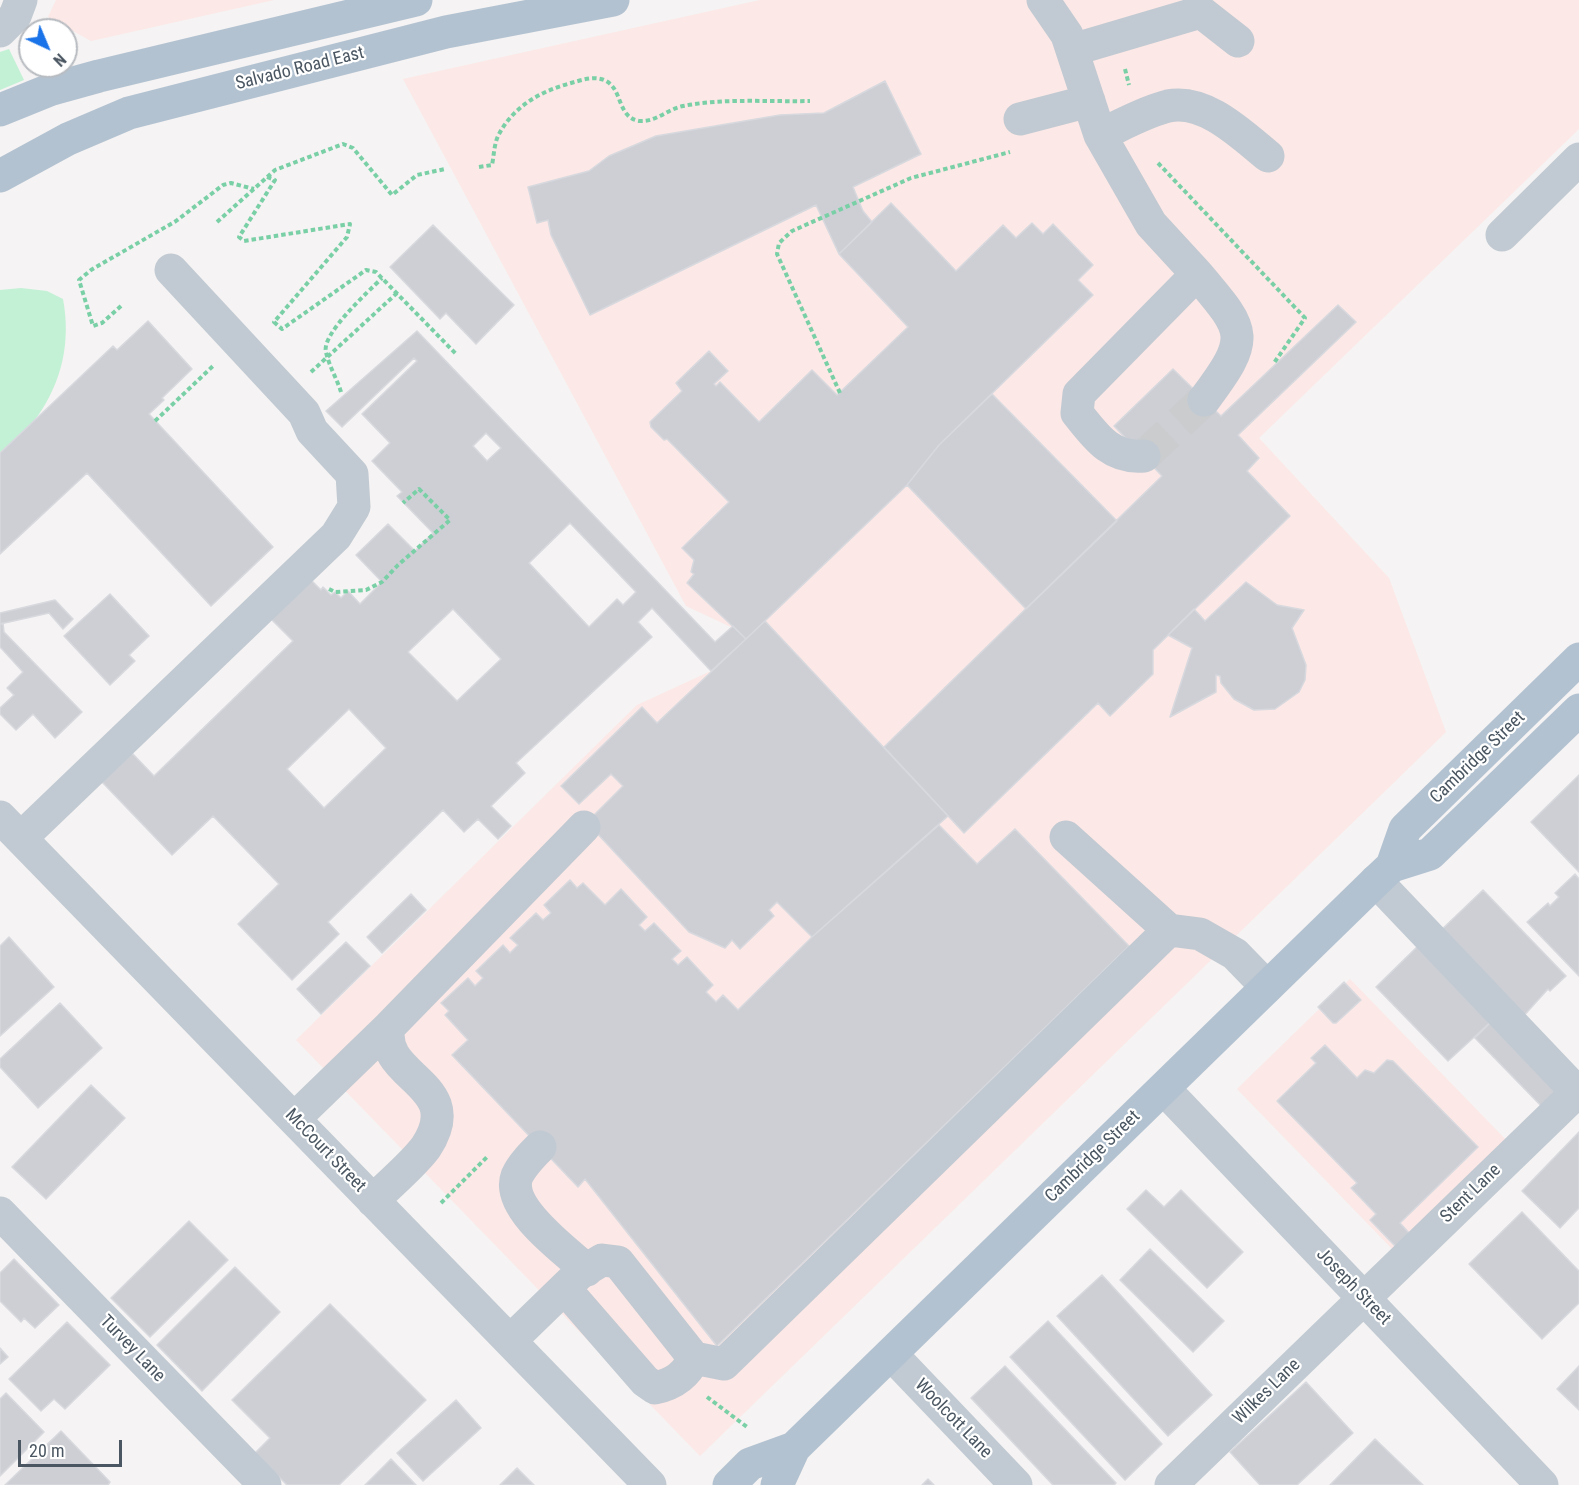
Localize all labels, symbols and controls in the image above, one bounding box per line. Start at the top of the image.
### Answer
north arrow [18,18,78,78]
street label: Salvado Road East [233,43,367,95]
text: N [49,50,70,70]
street label: Cambridge Street [1426,707,1530,809]
street label: McCourt Street [280,1105,370,1197]
street label: Cambridge Street [1041,1106,1145,1208]
street label: Stent Lane [1436,1160,1506,1228]
street label: Joseph Street [1311,1244,1395,1330]
street label: Turvey Lane [95,1311,169,1387]
street label: Wilkes Lane [1229,1355,1305,1429]
street label: Woolcott Lane [910,1375,996,1463]
scale bar [21,1428,124,1466]
text: 20 m [29,1440,64,1461]

